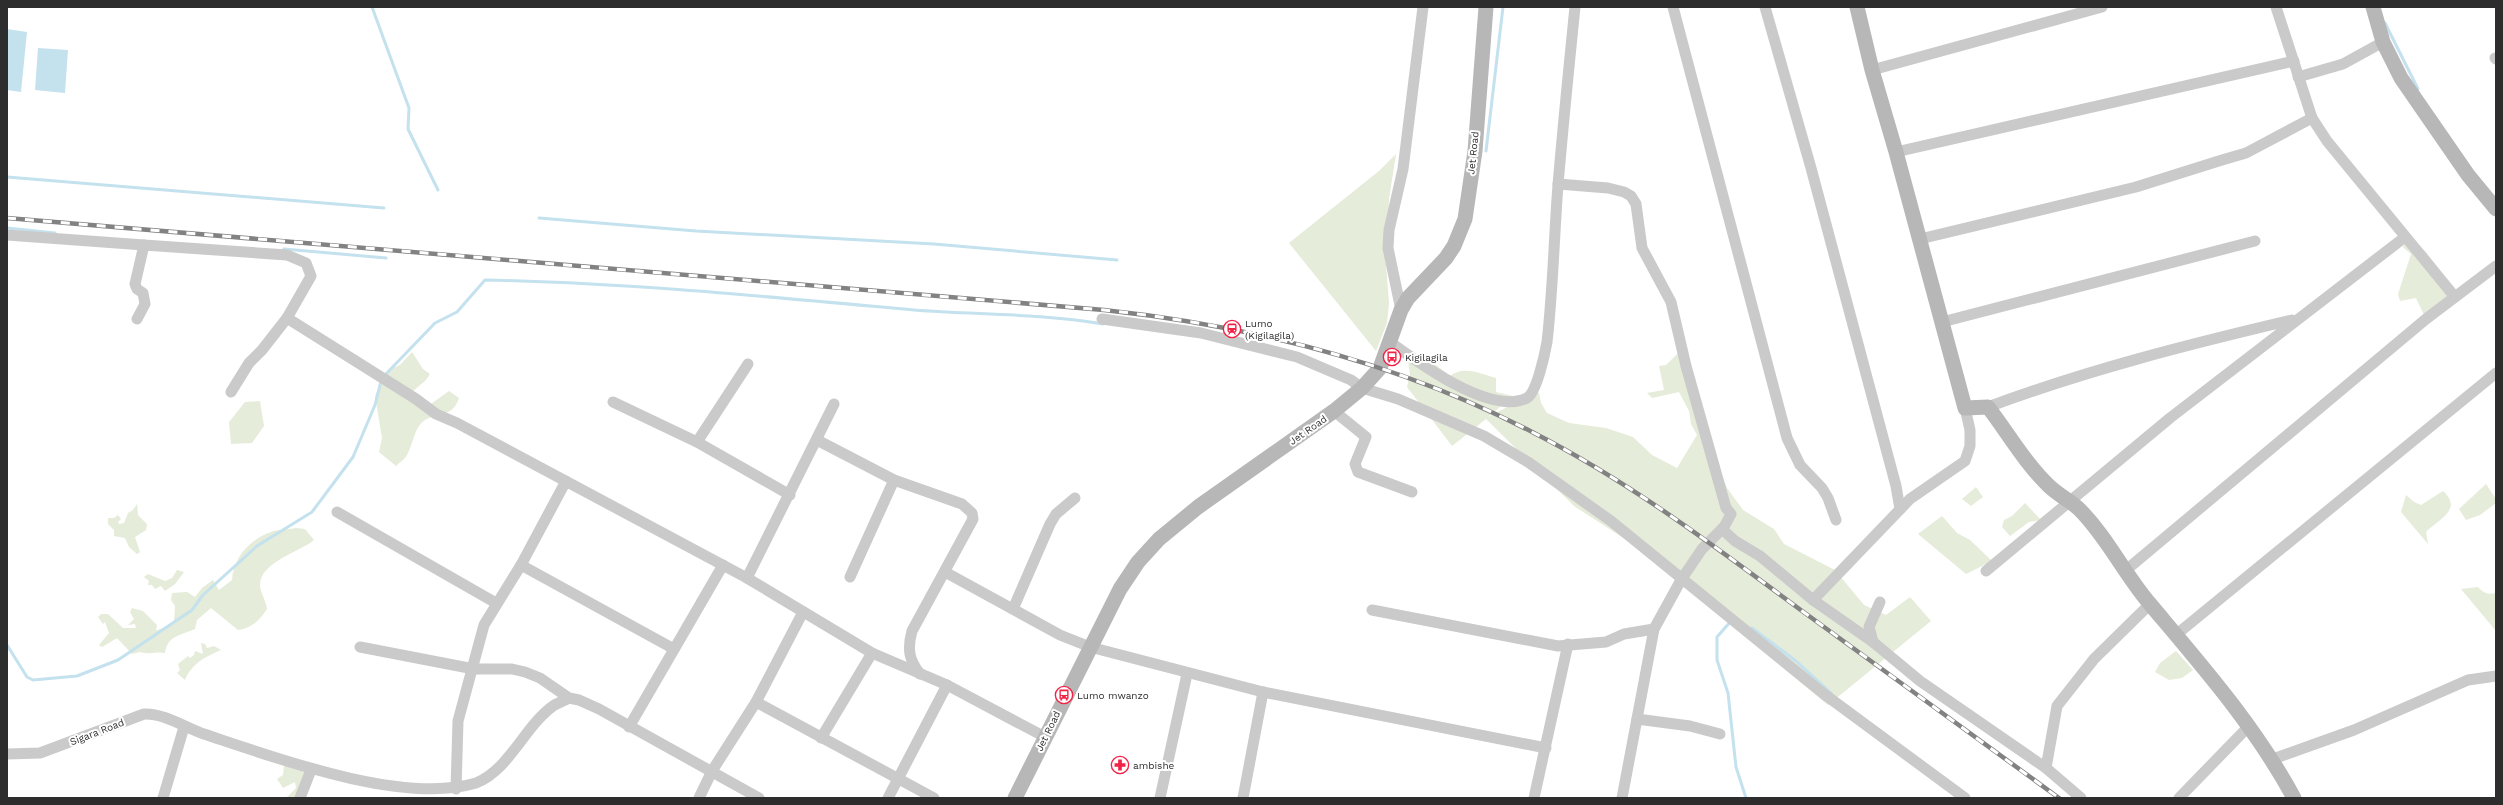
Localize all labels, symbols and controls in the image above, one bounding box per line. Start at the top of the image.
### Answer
street label: Jet Road [1465,131,1481,175]
place label: Lumo (Kigilagila) [1245,318,1294,341]
station icon: Lumo (Kigilagila) [1222,319,1242,339]
bus stop icon: Kigilagila [1382,347,1402,367]
place label: Kigilagila [1405,352,1448,363]
street label: Jet Road [1287,413,1329,447]
bus stop icon: Lumo mwanzo [1054,685,1074,705]
place label: Lumo mwanzo [1077,690,1149,701]
street label: Jet Road [1034,709,1062,753]
street label: Sigara Road [68,717,126,747]
pharmacy icon: ambishe [1110,755,1130,775]
place label: ambishe [1133,760,1175,771]

